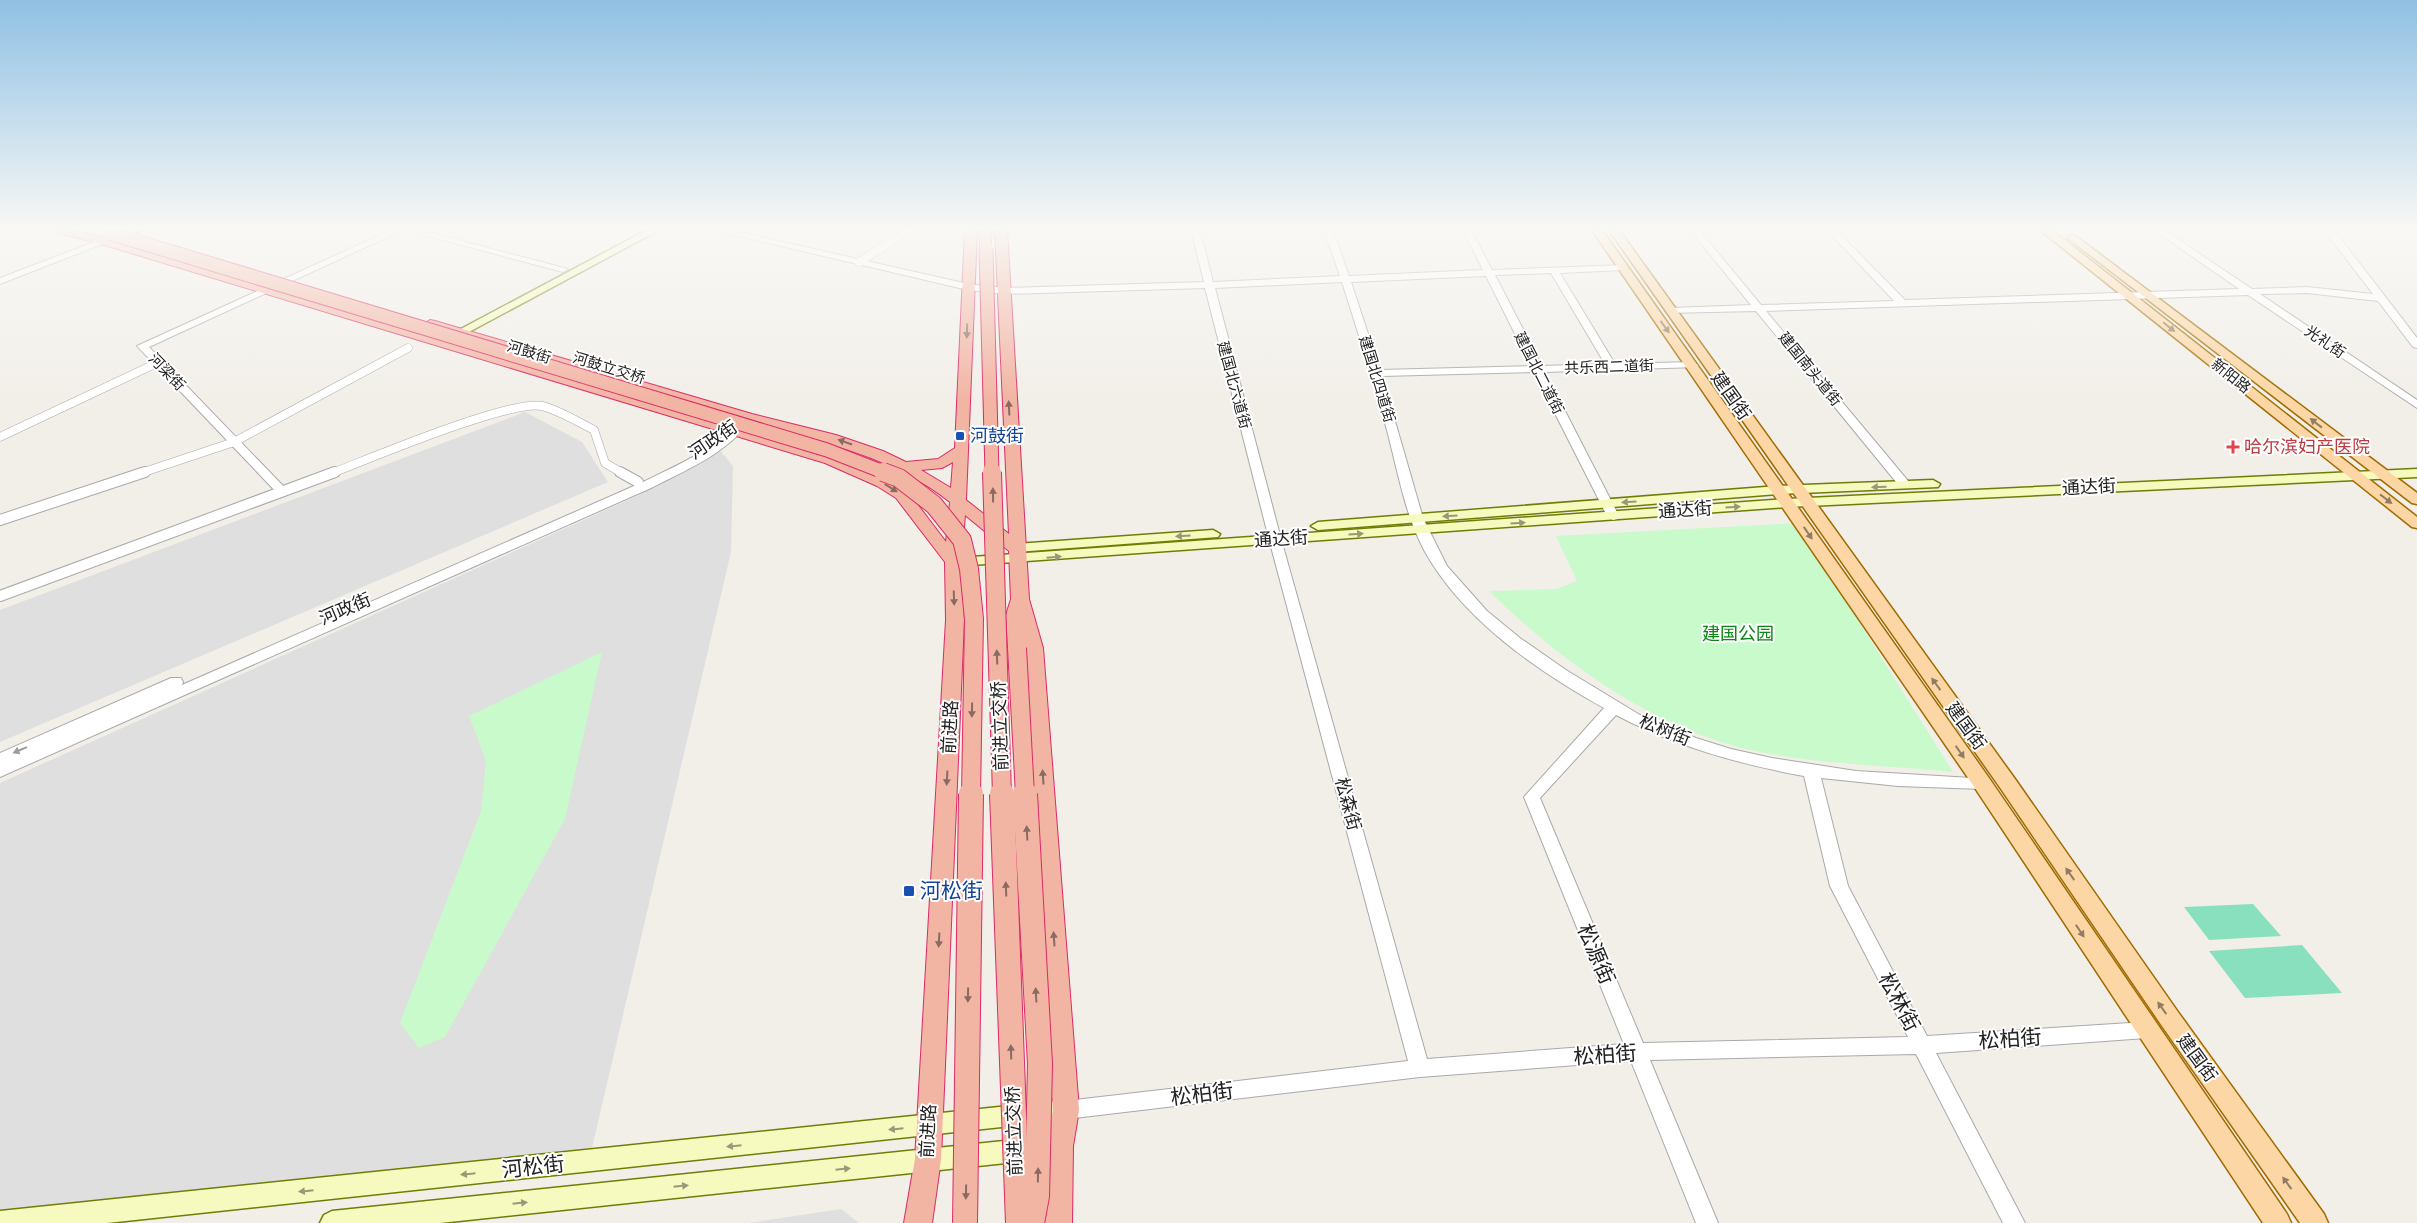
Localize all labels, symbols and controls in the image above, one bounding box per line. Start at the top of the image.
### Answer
one-way arrow [1660,320,1671,333]
street label: 光礼街 [2300,320,2350,364]
one-way arrow [2162,321,2175,332]
one-way arrow [962,323,970,339]
street label: 建国南头道街 [1773,327,1847,411]
street label: 建国北二道街 [1509,328,1569,418]
street label: 建国北四道街 [1353,333,1401,425]
street label: 河鼓街 [504,335,554,369]
street label: 建国北六道街 [1212,339,1256,431]
street label: 河鼓立交桥 [570,347,648,389]
street label: 河梁街 [143,348,191,396]
street label: 新阳路 [2207,353,2255,399]
street label: 共乐西二道街 [1564,354,1654,380]
street label: 建国街 [1705,366,1757,426]
one-way arrow [1005,399,1013,415]
street label: 河政街 [683,414,743,466]
one-way arrow [2310,417,2323,428]
place label: 河鼓街 [970,423,1024,449]
marker: 河鼓街 [954,430,966,442]
place label: 哈尔滨妇产医院 [2244,434,2370,460]
one-way arrow [837,438,852,446]
marker: 哈尔滨妇产医院 [2226,440,2240,454]
street label: 通达街 [2061,473,2117,501]
one-way arrow [1870,483,1886,491]
one-way arrow [884,484,897,493]
one-way arrow [988,486,996,502]
one-way arrow [2379,494,2392,505]
street label: 通达街 [1657,495,1713,525]
one-way arrow [1621,498,1637,506]
one-way arrow [1725,502,1741,510]
one-way arrow [1441,512,1457,520]
one-way arrow [1510,518,1526,526]
street label: 通达街 [1253,524,1309,554]
one-way arrow [1803,526,1812,540]
one-way arrow [1348,529,1364,537]
one-way arrow [1175,532,1191,540]
one-way arrow [1047,552,1063,560]
street label: 河政街 [315,586,375,632]
one-way arrow [951,590,959,606]
park label: 建国公园 [1702,621,1774,647]
one-way arrow [993,649,1001,665]
one-way arrow [1931,677,1941,691]
street label: 前进立交桥 [985,681,1015,771]
street label: 建国街 [1940,697,1992,755]
street label: 前进路 [936,699,964,755]
one-way arrow [968,702,976,718]
street label: 松树街 [1635,708,1695,752]
one-way arrow [1955,746,1965,759]
one-way arrow [13,747,27,755]
one-way arrow [1038,769,1046,785]
one-way arrow [943,770,951,786]
street label: 松森街 [1328,775,1368,833]
one-way arrow [1023,824,1031,840]
one-way arrow [2065,868,2075,881]
place label: 河松街 [920,876,983,906]
one-way arrow [1001,881,1009,897]
marker: 河松街 [902,884,916,898]
street label: 松源街 [1570,919,1622,989]
one-way arrow [2075,924,2085,937]
one-way arrow [1050,931,1058,947]
one-way arrow [934,932,942,948]
street label: 松林街 [1871,967,1927,1037]
one-way arrow [964,987,972,1003]
one-way arrow [1032,987,1040,1003]
one-way arrow [2157,1001,2167,1015]
street label: 松柏街 [1978,1022,2042,1056]
street label: 建国街 [2171,1029,2223,1087]
street label: 松柏街 [1573,1038,1637,1072]
one-way arrow [1007,1044,1015,1060]
street label: 松柏街 [1169,1075,1235,1113]
street label: 前进立交桥 [999,1086,1029,1176]
street label: 前进路 [914,1103,942,1159]
one-way arrow [887,1126,903,1134]
one-way arrow [726,1142,742,1150]
street label: 河松街 [500,1149,566,1185]
one-way arrow [835,1164,851,1172]
one-way arrow [1034,1166,1042,1182]
one-way arrow [460,1170,476,1178]
one-way arrow [2282,1176,2292,1190]
one-way arrow [674,1182,690,1190]
one-way arrow [961,1184,969,1200]
one-way arrow [298,1187,314,1195]
one-way arrow [512,1199,528,1207]

